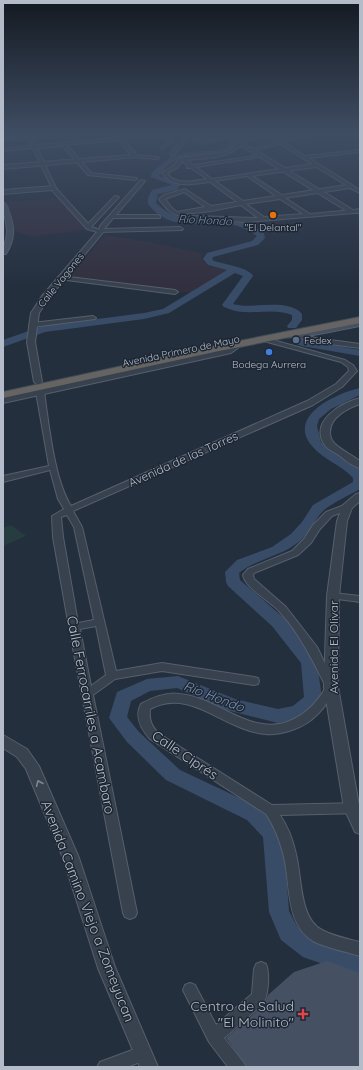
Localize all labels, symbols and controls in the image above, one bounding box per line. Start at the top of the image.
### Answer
marker: "El Delantal" [268,210,278,220]
water label: Río Hondo [178,212,233,228]
place label: "El Delantal" [244,221,302,234]
street label: Calle Vagones [35,250,87,310]
street label: Avenida Primero de Mayo [121,332,241,370]
place label: Fedex [304,334,332,347]
marker: Fedex [291,335,301,345]
marker: Bodega Aurrera [264,347,274,357]
place label: Bodega Aurrera [232,358,306,371]
street label: Avenida de las Torres [126,428,241,490]
street label: Avenida El Olivar [326,600,341,694]
street label: Calle Ferrocarriles a Acambaro [63,614,119,816]
water label: Río Hondo [182,677,248,715]
street label: Calle Ciprés [149,726,221,784]
one-way arrow [36,779,44,786]
street label: Avenida Camino Viejo a Zomeyucan [37,798,139,1024]
place label: Centro de Salud "El Molinito" [191,997,294,1031]
marker: Centro de Salud "El Molinito" [297,1008,309,1020]

